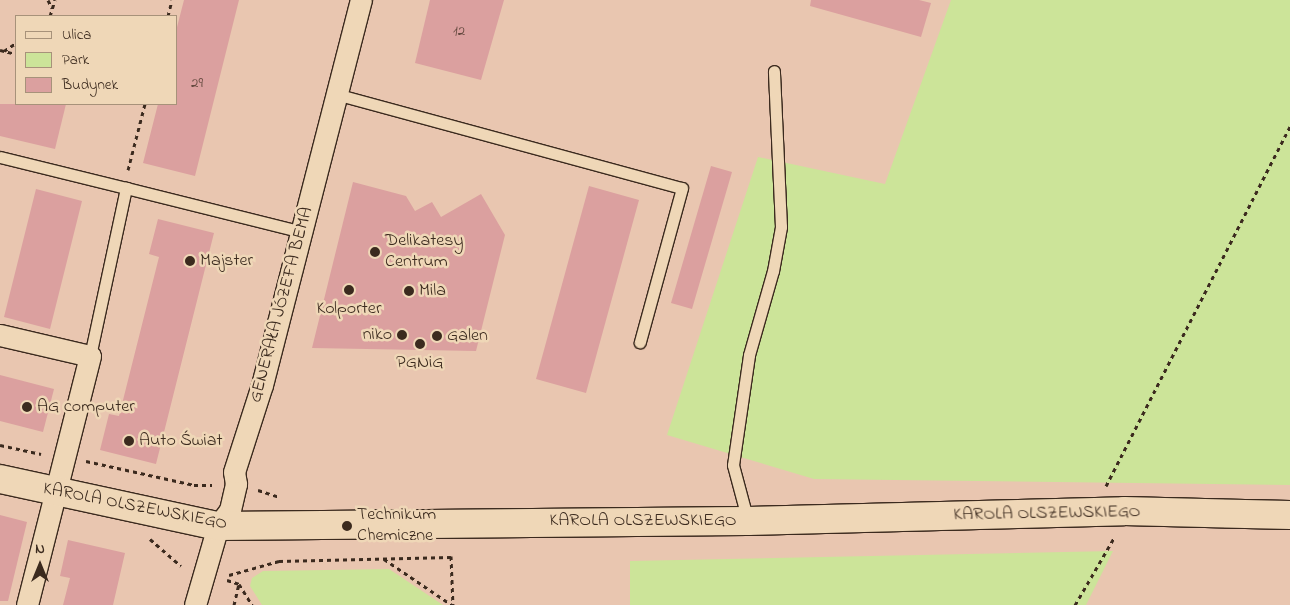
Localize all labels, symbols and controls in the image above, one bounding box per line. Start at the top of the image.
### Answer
legend [15,15,178,105]
house number: 12 [453,23,465,41]
text: Ulica [62,24,91,46]
text: Park [62,49,89,71]
text: Budynek [62,74,118,96]
house number: 29 [191,75,203,93]
street label: GENERAŁA JÓZEFA BEMA [245,205,319,405]
place label: Delikatesy Centrum [385,231,463,274]
marker: Delikatesy Centrum [369,246,381,258]
place label: Majster [200,250,253,272]
marker: Majster [184,255,196,267]
place label: Mila [419,280,446,302]
marker: Kolporter [343,284,355,296]
marker: Mila [403,285,415,297]
place label: Kolporter [317,298,381,320]
place label: niko [363,324,392,346]
place label: Galen [447,325,488,347]
marker: niko [396,329,408,341]
marker: Galen [431,330,443,342]
marker: PGNiG [414,338,426,350]
place label: PGNiG [396,352,444,374]
place label: AG computer [37,396,135,418]
marker: AG computer [21,401,33,413]
place label: Auto Świat [139,430,223,452]
marker: Auto Świat [123,435,135,447]
street label: KAROLA OLSZEWSKIEGO [41,479,229,535]
street label: KAROLA OLSZEWSKIEGO [953,502,1141,526]
place label: Technikum Chemiczne [357,505,436,548]
street label: KAROLA OLSZEWSKIEGO [549,510,737,532]
marker: Technikum Chemiczne [341,520,353,532]
text: N [35,539,45,560]
north arrow [15,540,65,590]

